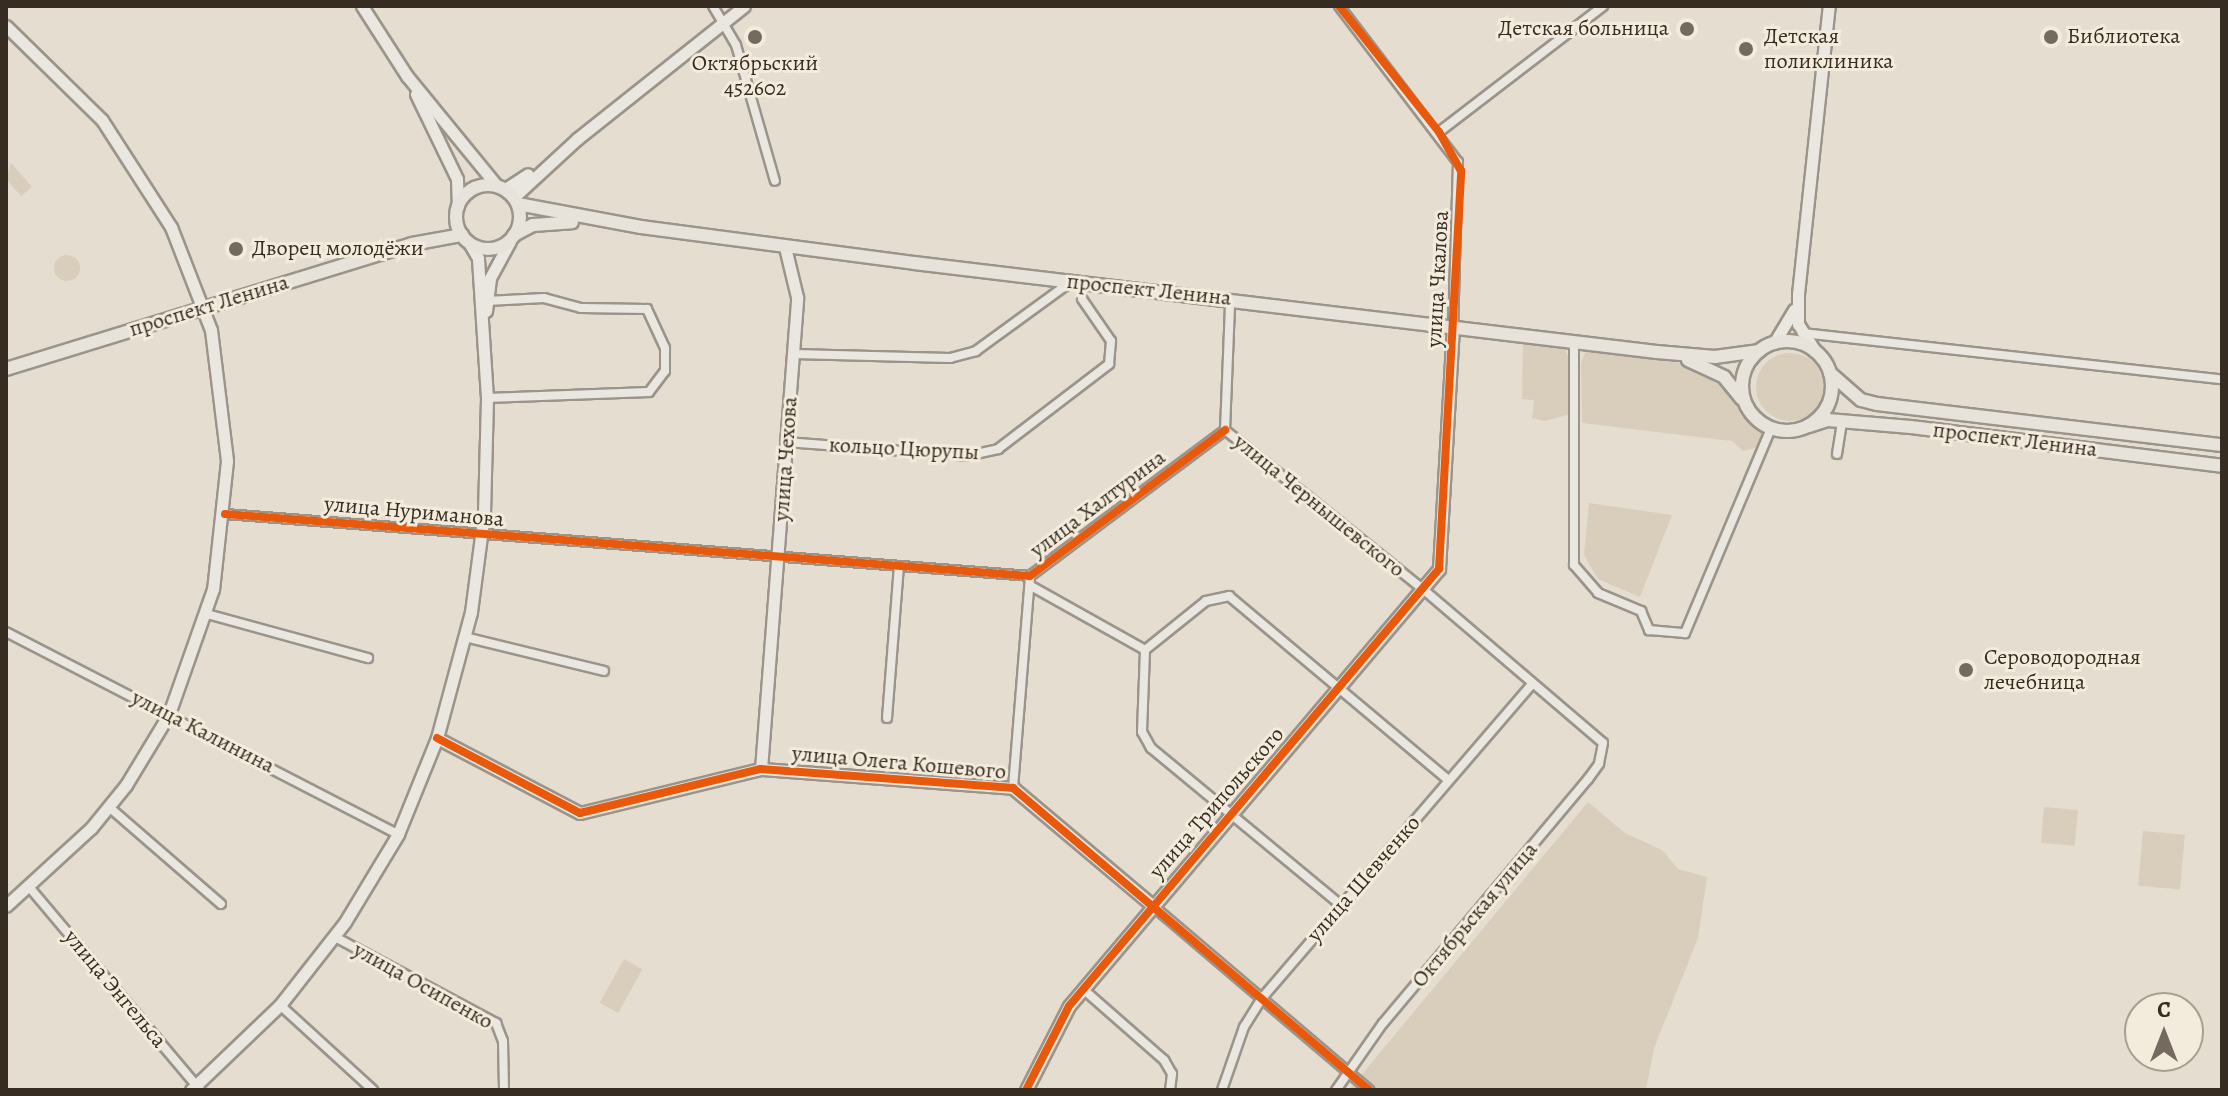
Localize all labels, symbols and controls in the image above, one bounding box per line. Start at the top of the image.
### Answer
place label: Детская больница [1498,16,1669,42]
marker: Детская больница [1676,18,1698,40]
place label: Детская поликлиника [1764,23,1894,74]
place label: Библиотека [2067,24,2180,50]
marker: Октябрьский 452602 [746,28,764,46]
marker: Библиотека [2042,28,2060,46]
marker: Детская поликлиника [1735,38,1757,60]
place label: Октябрьский 452602 [692,50,818,102]
street label: улица Чкалова [1421,210,1455,348]
place label: Дворец молодёжи [252,236,424,262]
marker: Дворец молодёжи [227,240,245,258]
street label: проспект Ленина [1065,268,1233,312]
street label: проспект Ленина [126,269,292,343]
street label: улица Чехова [768,396,804,522]
street label: проспект Ленина [1931,417,2099,463]
street label: улица Чернышевского [1228,429,1410,583]
street label: кольцо Цюрупы [828,432,980,466]
street label: улица Халтурина [1025,444,1171,564]
street label: улица Нуриманова [323,491,505,533]
place label: Сероводородная лечебница [1984,644,2141,696]
marker: Сероводородная лечебница [1955,659,1977,681]
street label: улица Калинина [127,685,279,779]
street label: улица Трипольского [1144,722,1290,884]
street label: улица Олега Кошевого [791,740,1007,786]
street label: улица Шевченко [1302,810,1426,948]
street label: Октябрьская улица [1407,837,1543,993]
street label: улица Энгельса [58,925,172,1053]
street label: улица Осипенко [349,937,497,1035]
north arrow [2124,992,2204,1072]
text: С [2157,995,2171,1025]

